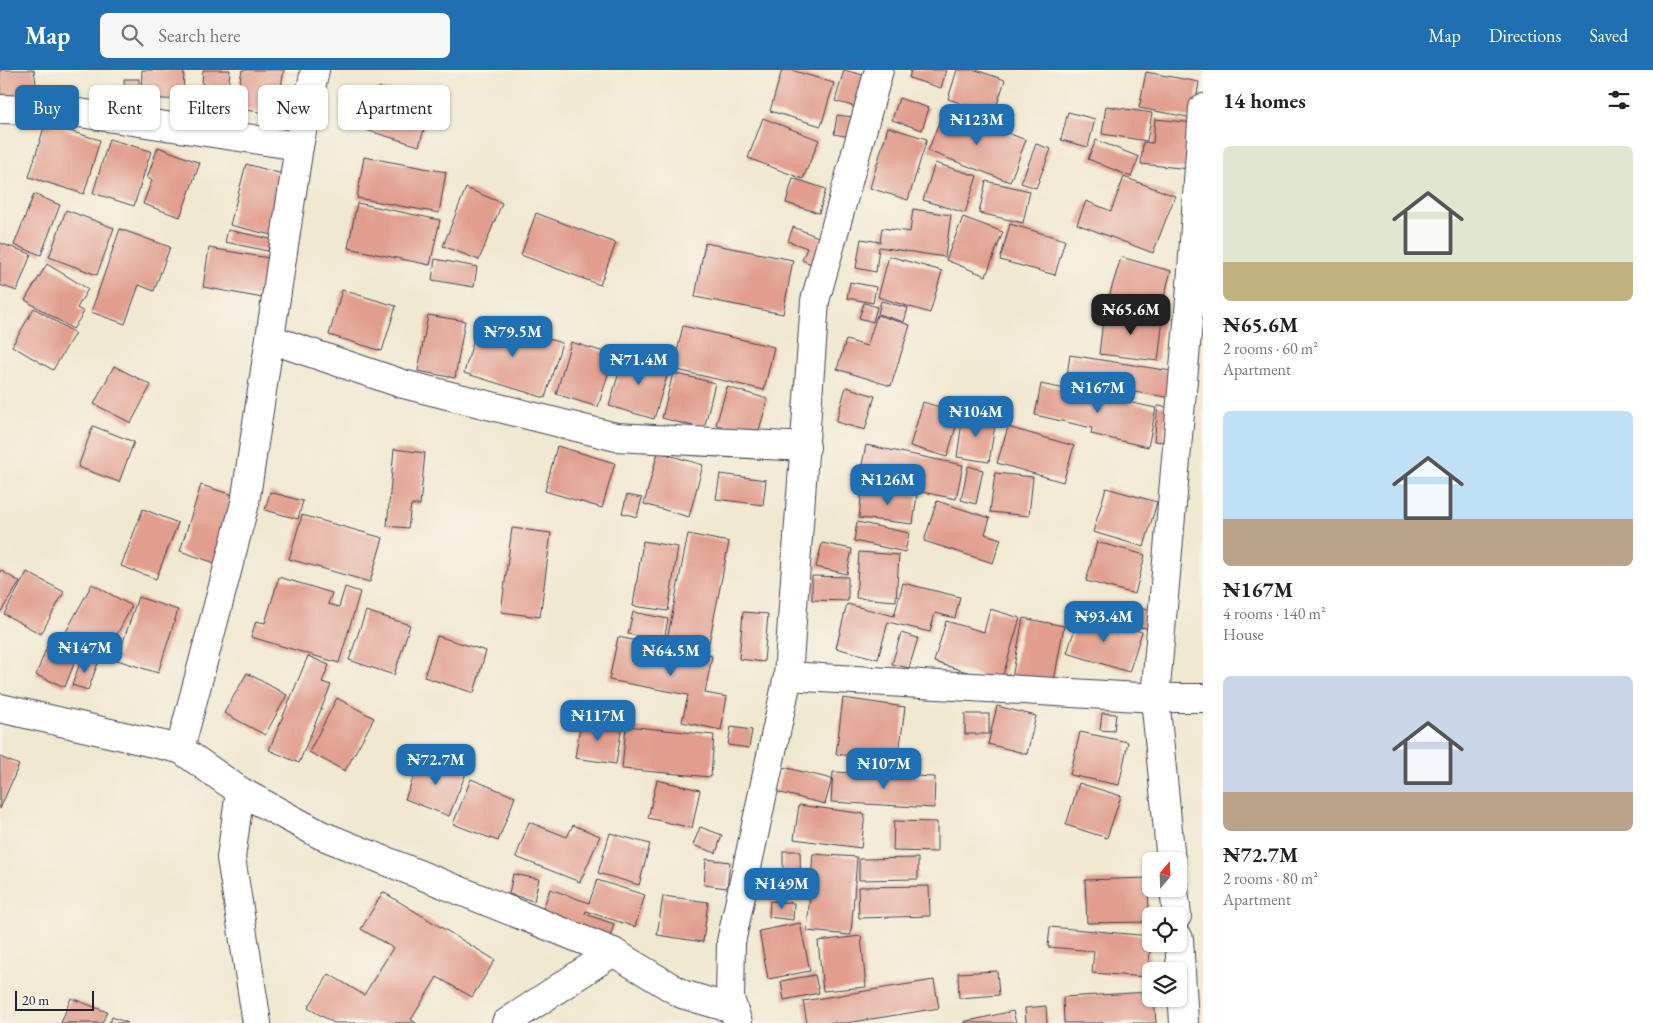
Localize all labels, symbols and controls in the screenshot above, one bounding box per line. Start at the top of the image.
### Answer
search box [100,13,450,58]
text: Map [25,20,70,51]
icon: search [118,21,146,49]
text: Search here [158,23,241,48]
text: Map [1429,24,1461,47]
text: Directions [1489,24,1561,47]
text: Saved [1589,24,1628,47]
chip: Buy [15,85,79,130]
chip: Rent [89,85,160,130]
chip: Filters [170,85,248,130]
chip: New [258,85,328,130]
chip: Apartment [338,85,450,130]
icon: filters [1605,86,1633,114]
text: 14 homes [1223,87,1306,114]
pin: ₦123M [942,104,1012,146]
text: ₦123M [950,109,1004,130]
icon: home [1383,178,1473,268]
pin: ₦65.6M [1090,294,1172,336]
text: ₦65.6M [1102,299,1160,320]
text: ₦65.6M [1223,311,1298,338]
pin: ₦79.5M [472,316,554,358]
text: ₦79.5M [484,321,542,342]
text: 2 rooms · 60 m² [1223,338,1318,359]
pin: ₦71.4M [598,344,680,386]
text: ₦71.4M [610,349,668,370]
text: Apartment [1223,359,1291,380]
pin: ₦167M [1063,372,1133,414]
text: ₦167M [1071,377,1125,398]
pin: ₦104M [941,396,1011,438]
text: ₦104M [949,401,1003,422]
icon: home [1383,443,1473,533]
pin: ₦126M [853,464,923,506]
text: ₦126M [861,469,915,490]
text: ₦167M [1223,576,1293,603]
pin: ₦93.4M [1063,600,1145,643]
text: 4 rooms · 140 m² [1223,603,1326,624]
text: ₦93.4M [1075,606,1133,627]
text: House [1223,624,1264,645]
pin: ₦147M [50,632,120,674]
pin: ₦64.5M [630,634,712,677]
text: ₦147M [58,637,112,658]
text: ₦64.5M [642,640,700,661]
pin: ₦117M [563,700,633,742]
text: ₦117M [571,705,625,726]
icon: home [1383,708,1473,798]
pin: ₦72.7M [395,744,477,786]
pin: ₦107M [849,748,919,790]
text: ₦72.7M [407,749,465,770]
text: ₦107M [857,753,911,774]
text: ₦72.7M [1223,841,1298,868]
north arrow [1142,852,1188,898]
map controls [1142,852,1187,1007]
pin: ₦149M [747,868,817,910]
text: 2 rooms · 80 m² [1223,868,1318,889]
text: ₦149M [755,873,809,894]
text: Apartment [1223,889,1291,910]
button: locate [1142,907,1187,952]
button: layers [1142,962,1187,1007]
scale bar [15,988,94,1011]
text: 20 m [22,991,49,1009]

